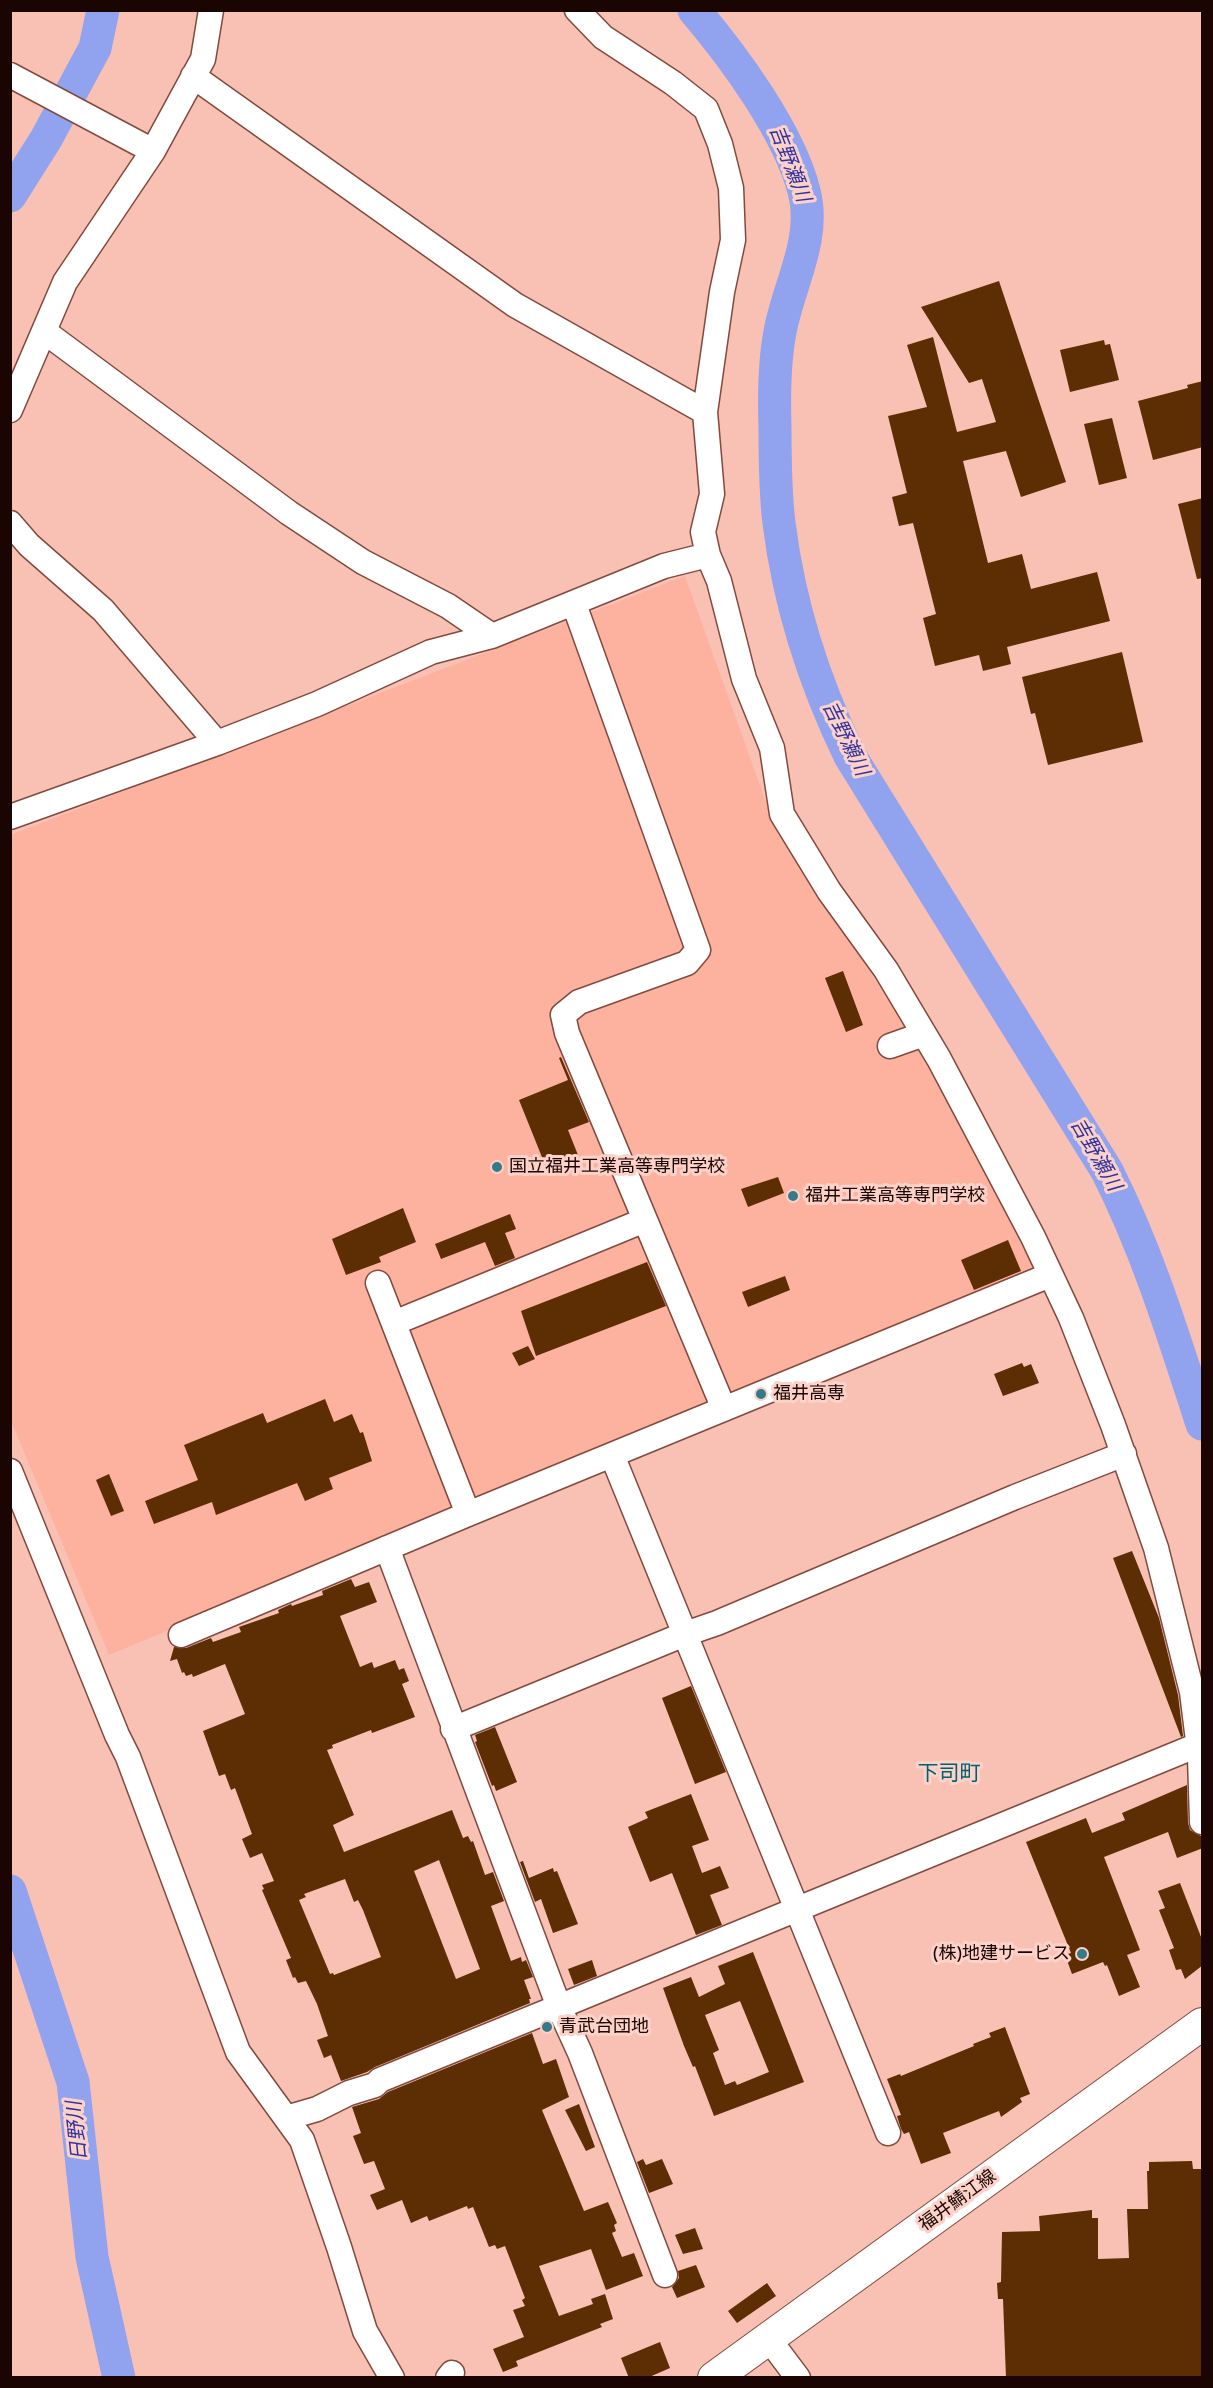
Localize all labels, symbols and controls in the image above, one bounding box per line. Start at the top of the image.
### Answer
water label: 吉野瀬川 [763,122,815,206]
water label: 吉野瀬川 [817,698,873,780]
water label: 吉野瀬川 [1065,1114,1125,1196]
place label: 国立福井工業高等専門学校 [509,1156,725,1178]
marker: 国立福井工業高等専門学校 [490,1160,504,1174]
place label: 福井工業高等専門学校 [805,1185,985,1207]
marker: 福井工業高等専門学校 [786,1189,800,1203]
place label: 福井高専 [773,1383,845,1405]
marker: 福井高専 [754,1387,768,1401]
district label: 下司町 [918,1761,980,1787]
place label: (株)地建サービス [933,1943,1070,1965]
marker: (株)地建サービス [1075,1947,1089,1961]
place label: 青武台団地 [559,2016,649,2038]
marker: 青武台団地 [540,2020,554,2034]
water label: 日野川 [63,2100,93,2162]
street label: 福井鯖江線 [915,2166,1001,2236]

